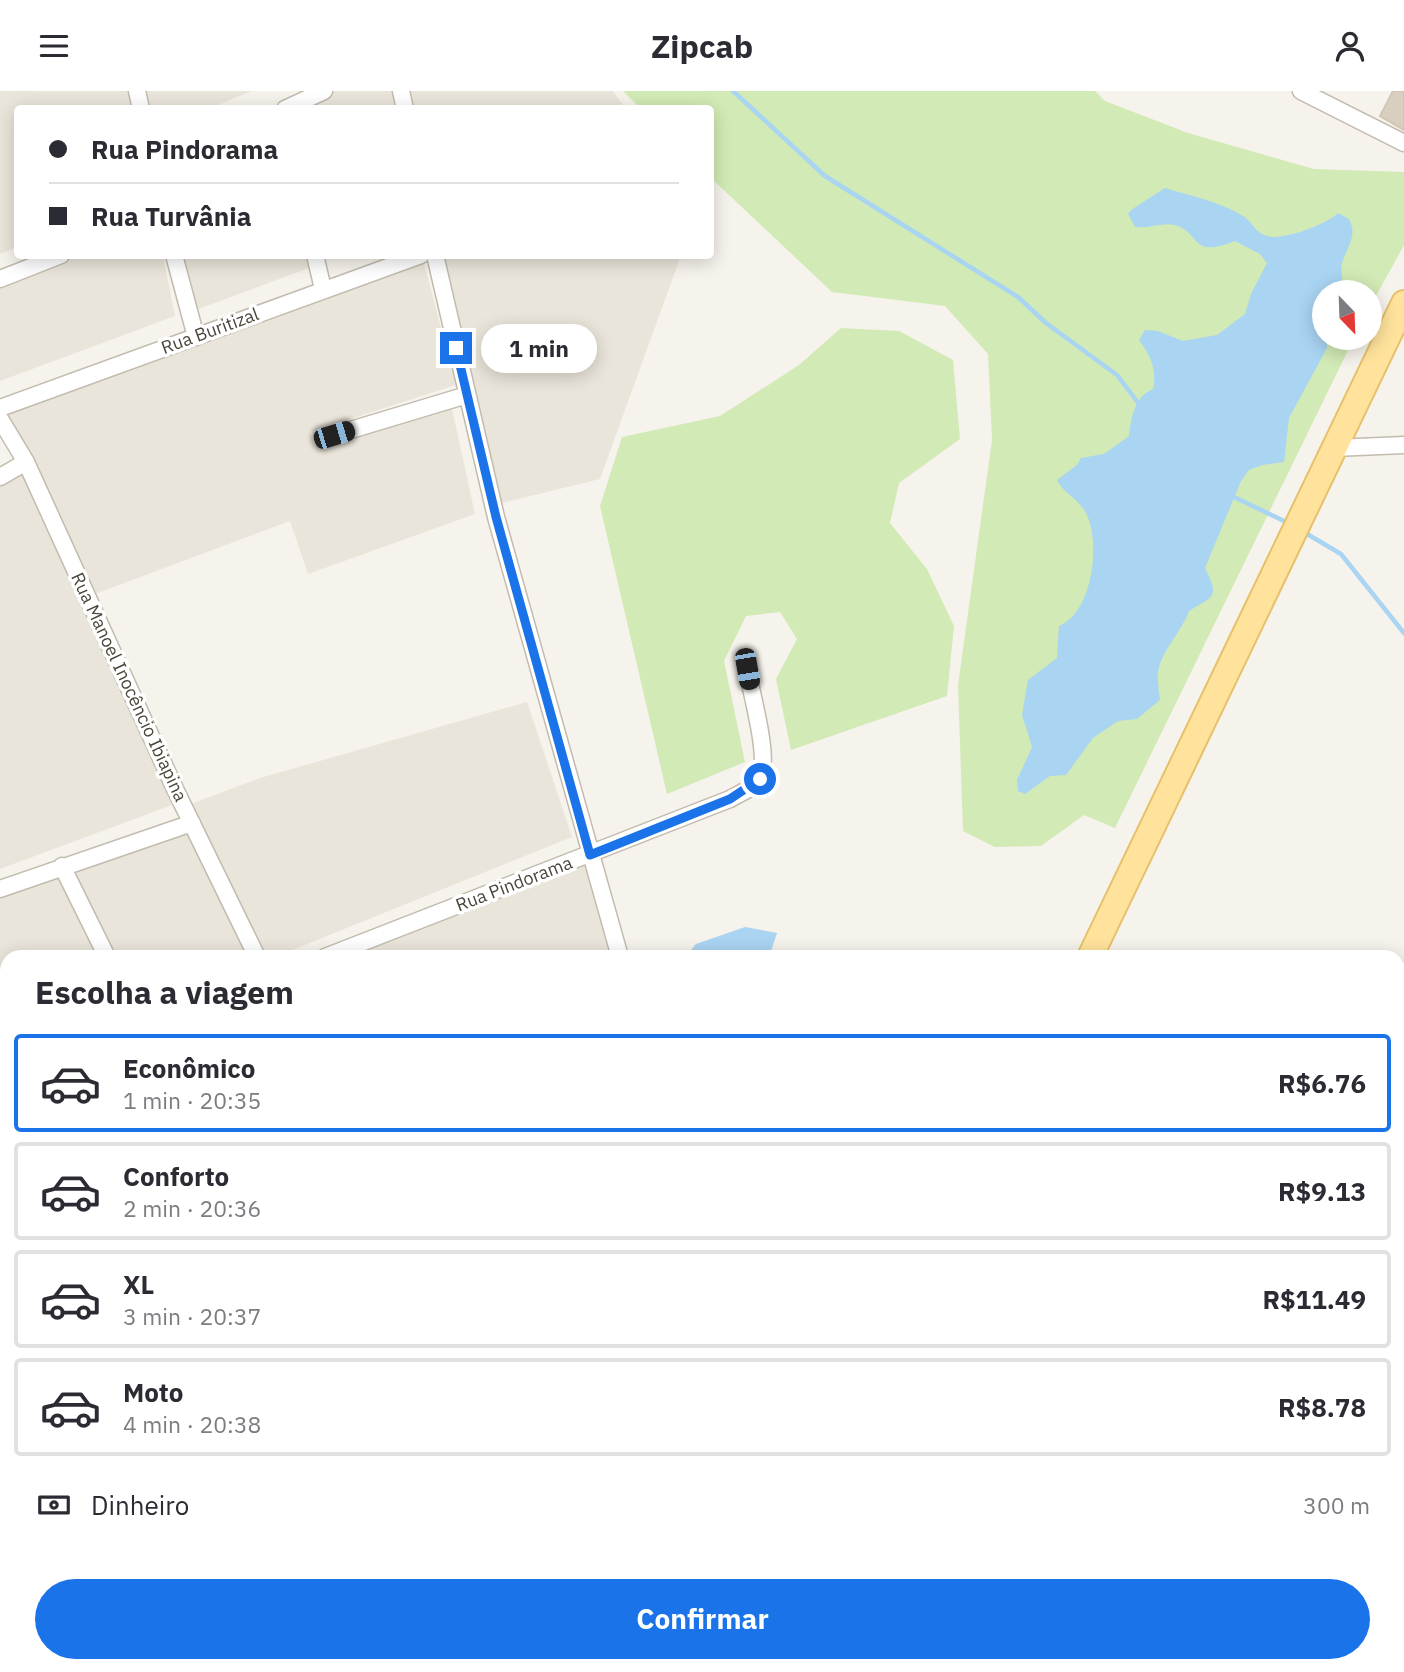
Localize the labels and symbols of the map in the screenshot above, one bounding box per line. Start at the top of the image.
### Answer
north arrow [1312,280,1382,350]
street label: Rua Buritizal [158,302,262,359]
callout: 1 min [480,323,596,373]
route end [440,332,472,364]
car [311,419,358,451]
street label: Rua Manoel Inocêncio Ibiapina [66,569,193,805]
car [734,646,761,692]
route start [744,763,776,795]
street label: Rua Pindorama [452,851,576,916]

